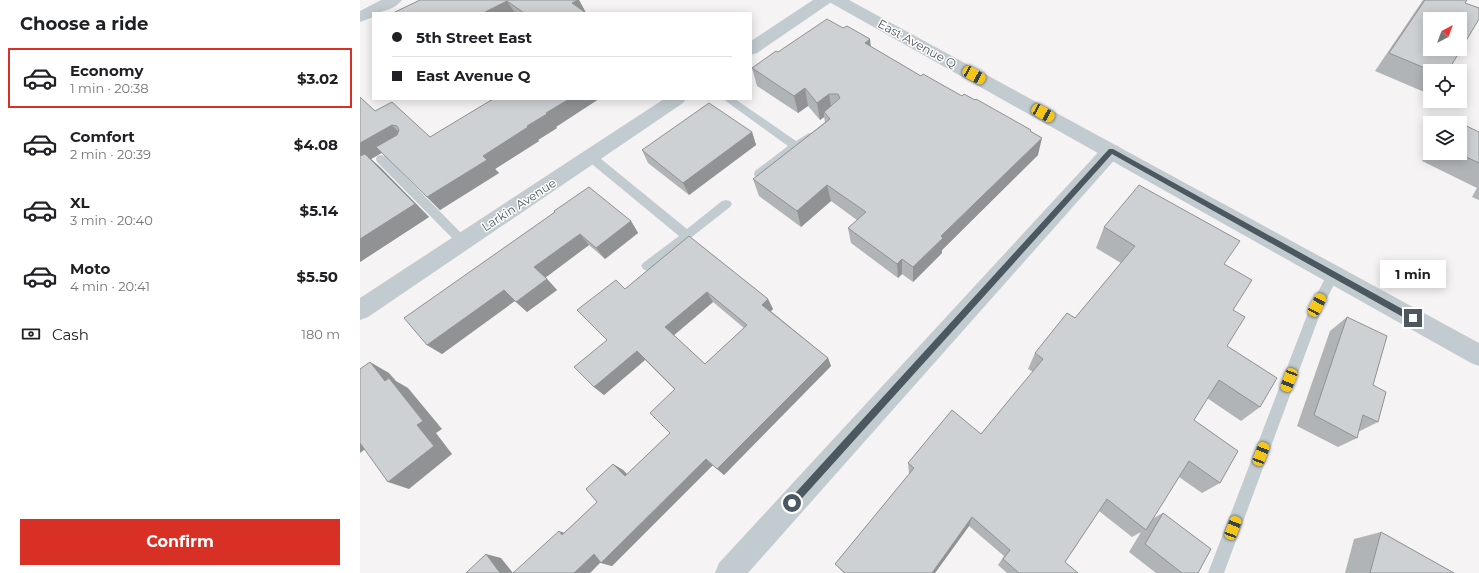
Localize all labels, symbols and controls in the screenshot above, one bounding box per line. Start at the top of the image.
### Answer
north arrow [1423,12,1467,56]
map controls [1423,12,1467,160]
text: Choose a ride [20,13,148,35]
street label: East Avenue Q [875,16,959,71]
text: 5th Street East [416,28,532,47]
icon: car [22,60,58,96]
text: Economy [70,61,143,80]
car [961,64,987,86]
button: locate [1423,64,1467,108]
text: East Avenue Q [416,66,530,85]
text: $3.02 [297,69,338,88]
text: 1 min · 20:38 [70,80,149,96]
car [1030,102,1056,124]
button: layers [1423,116,1467,160]
icon: car [22,126,58,162]
text: Comfort [70,127,135,146]
text: $4.08 [294,135,338,154]
text: 2 min · 20:39 [70,146,151,162]
street label: Larkin Avenue [479,175,559,234]
icon: car [22,192,58,228]
text: XL [70,193,89,212]
text: $5.14 [300,201,338,220]
text: 3 min · 20:40 [70,212,153,228]
icon: car [22,258,58,294]
text: Moto [70,259,110,278]
callout: 1 min [1380,260,1446,288]
text: 1 min [1395,266,1431,282]
text: $5.50 [296,267,338,286]
text: 4 min · 20:41 [70,278,150,294]
car [1306,292,1328,318]
route end [1404,309,1422,327]
icon: cash [20,323,42,345]
text: Cash [52,325,89,344]
text: 180 m [301,326,340,342]
car [1279,367,1299,393]
car [1251,441,1271,467]
route start [783,494,801,512]
car [1223,515,1243,541]
button: Confirm [20,519,340,565]

